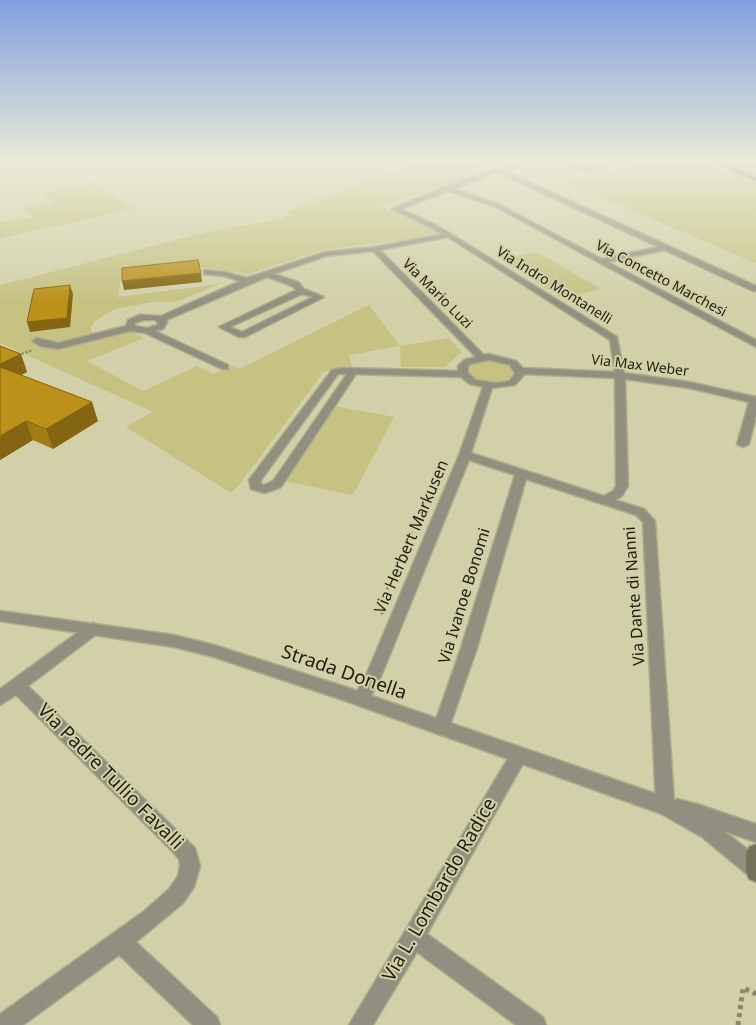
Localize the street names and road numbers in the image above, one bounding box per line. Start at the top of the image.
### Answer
street label: Via Concetto Marchesi [593,237,729,321]
street label: Via Indro Montanelli [493,244,615,328]
street label: Via Mario Luzi [399,256,475,332]
street label: Via Max Weber [590,352,690,380]
street label: Via Herbert Markusen [371,457,453,617]
street label: Via Ivanoe Bonomi [435,526,495,666]
street label: Via Dante di Nanni [621,526,649,666]
street label: Strada Donella [278,641,410,705]
street label: Via Padre Tullio Favalli [32,699,188,855]
street label: Via L. Lombardo Radice [378,794,502,986]

